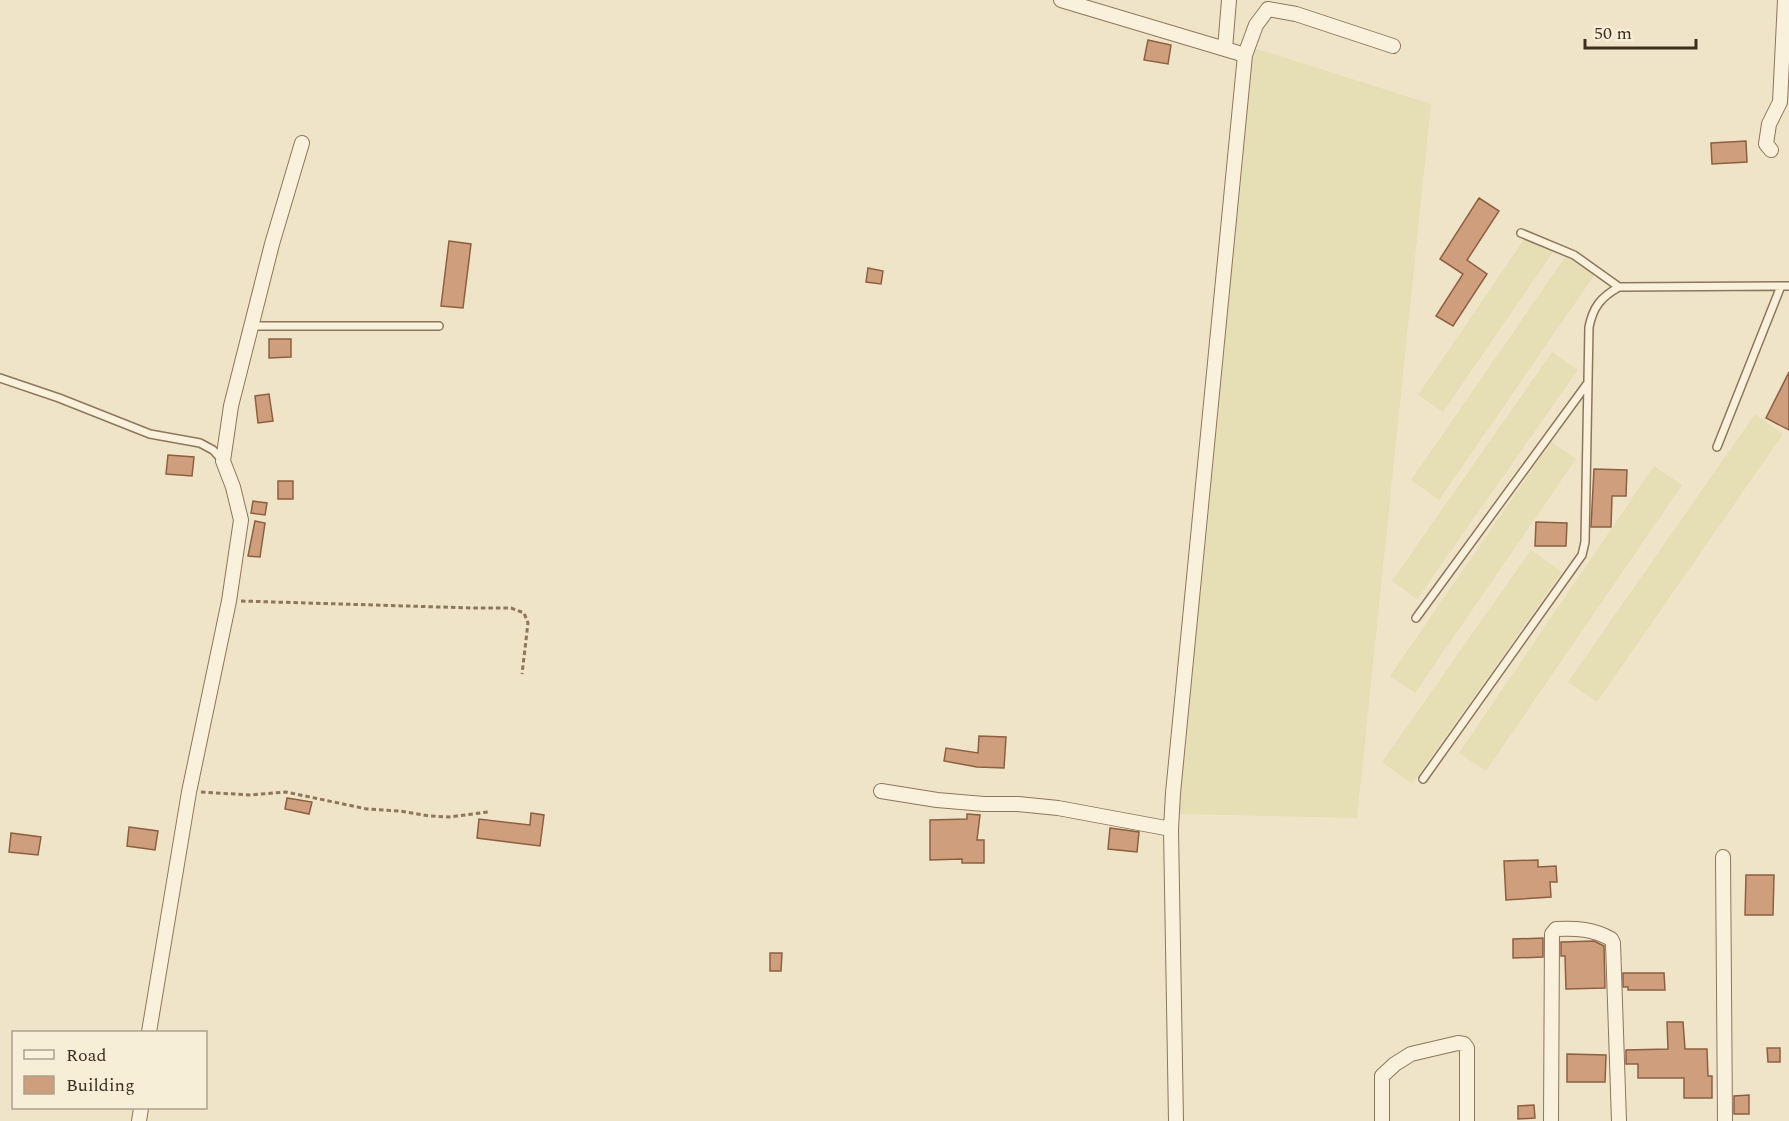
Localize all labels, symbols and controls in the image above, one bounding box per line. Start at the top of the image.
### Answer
scale bar [1585,12,1696,50]
text: 50 m [1594,20,1632,47]
legend [12,1031,207,1109]
text: Road [66,1042,107,1069]
text: Building [66,1072,135,1099]

